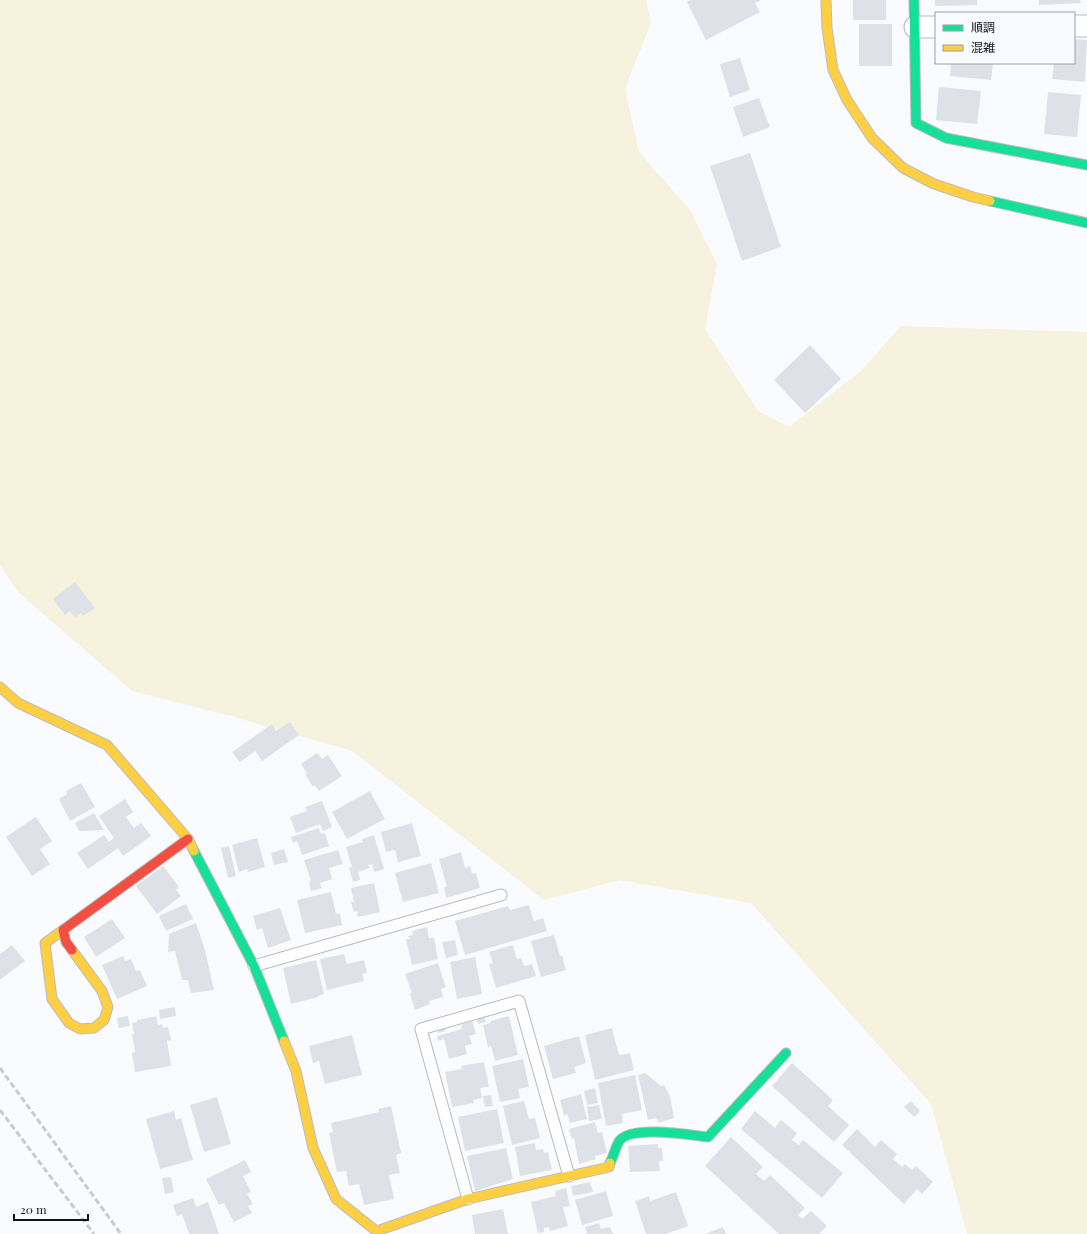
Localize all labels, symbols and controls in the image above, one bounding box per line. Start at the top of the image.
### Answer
legend [935,12,1075,64]
text: 順調 [971,19,995,35]
text: 混雑 [971,39,995,55]
scale bar [14,1196,88,1222]
text: 20 m [20,1201,47,1217]

